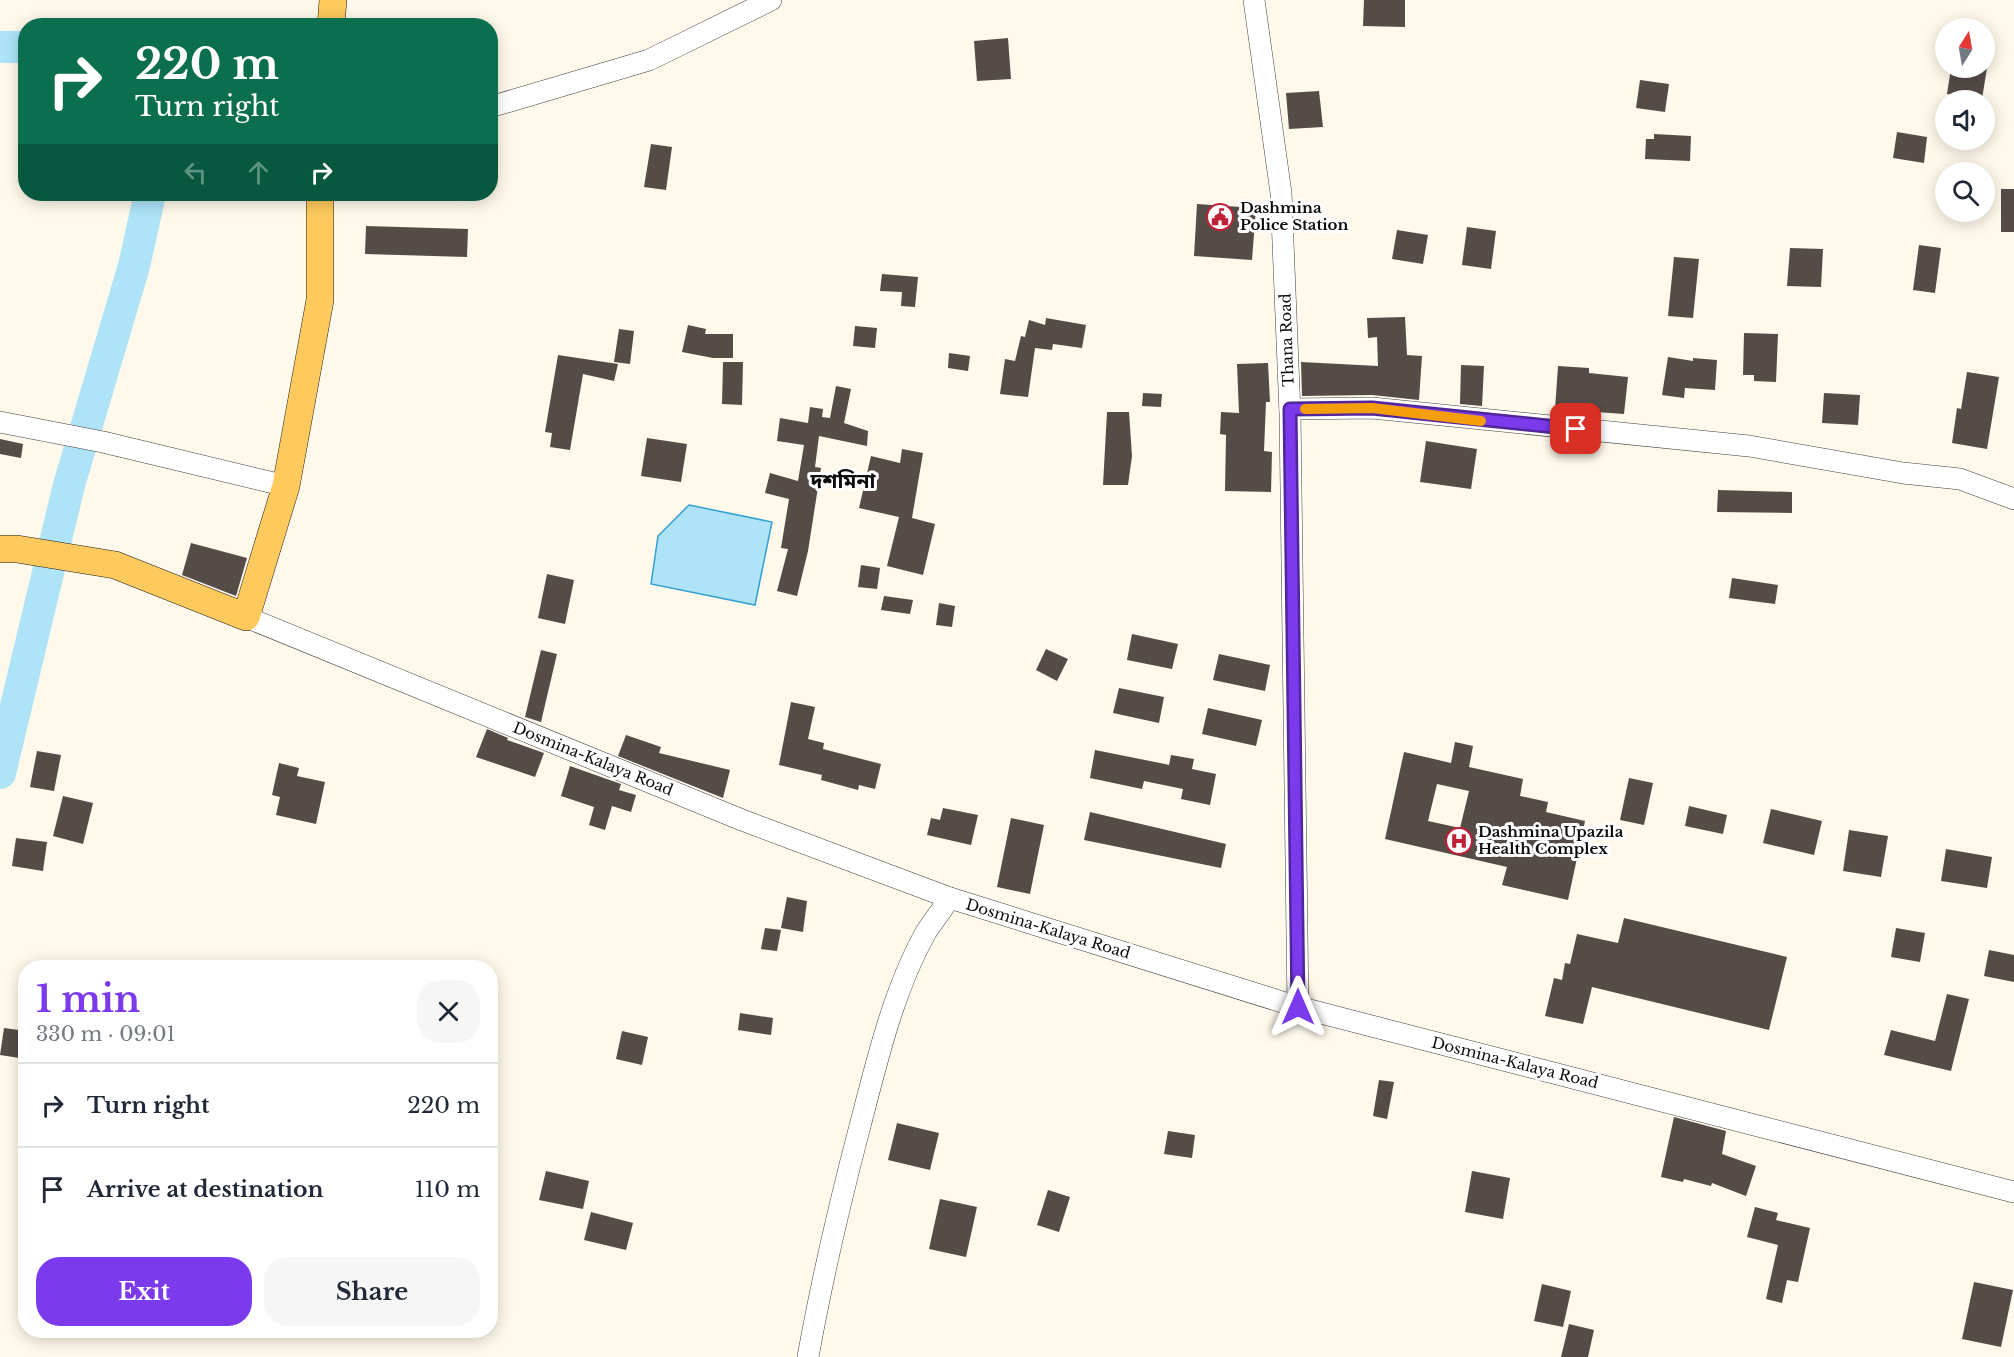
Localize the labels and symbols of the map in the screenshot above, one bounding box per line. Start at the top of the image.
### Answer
north arrow [1935,18,1995,78]
place label: Dashmina Police Station [1240,198,1348,234]
public building icon: Dashmina Police Station [1205,202,1235,232]
street label: Thana Road [1275,293,1298,387]
pin [1550,403,1601,454]
district label: দশমিনা [810,468,876,494]
street label: Dosmina-Kalaya Road [510,718,676,799]
place label: Dashmina Upazila Health Complex [1478,822,1624,858]
hospital icon: Dashmina Upazila Health Complex [1444,826,1474,856]
street label: Dosmina-Kalaya Road [964,894,1133,963]
position arrow [1266,975,1330,1039]
street label: Dosmina-Kalaya Road [1430,1033,1600,1092]

